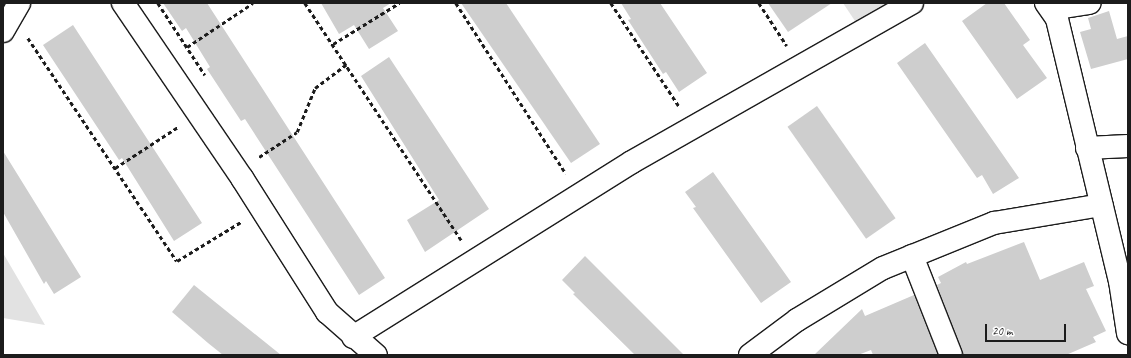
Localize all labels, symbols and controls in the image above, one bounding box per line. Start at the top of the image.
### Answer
scale bar [987,316,1068,342]
text: 20 m [992,323,1012,339]

